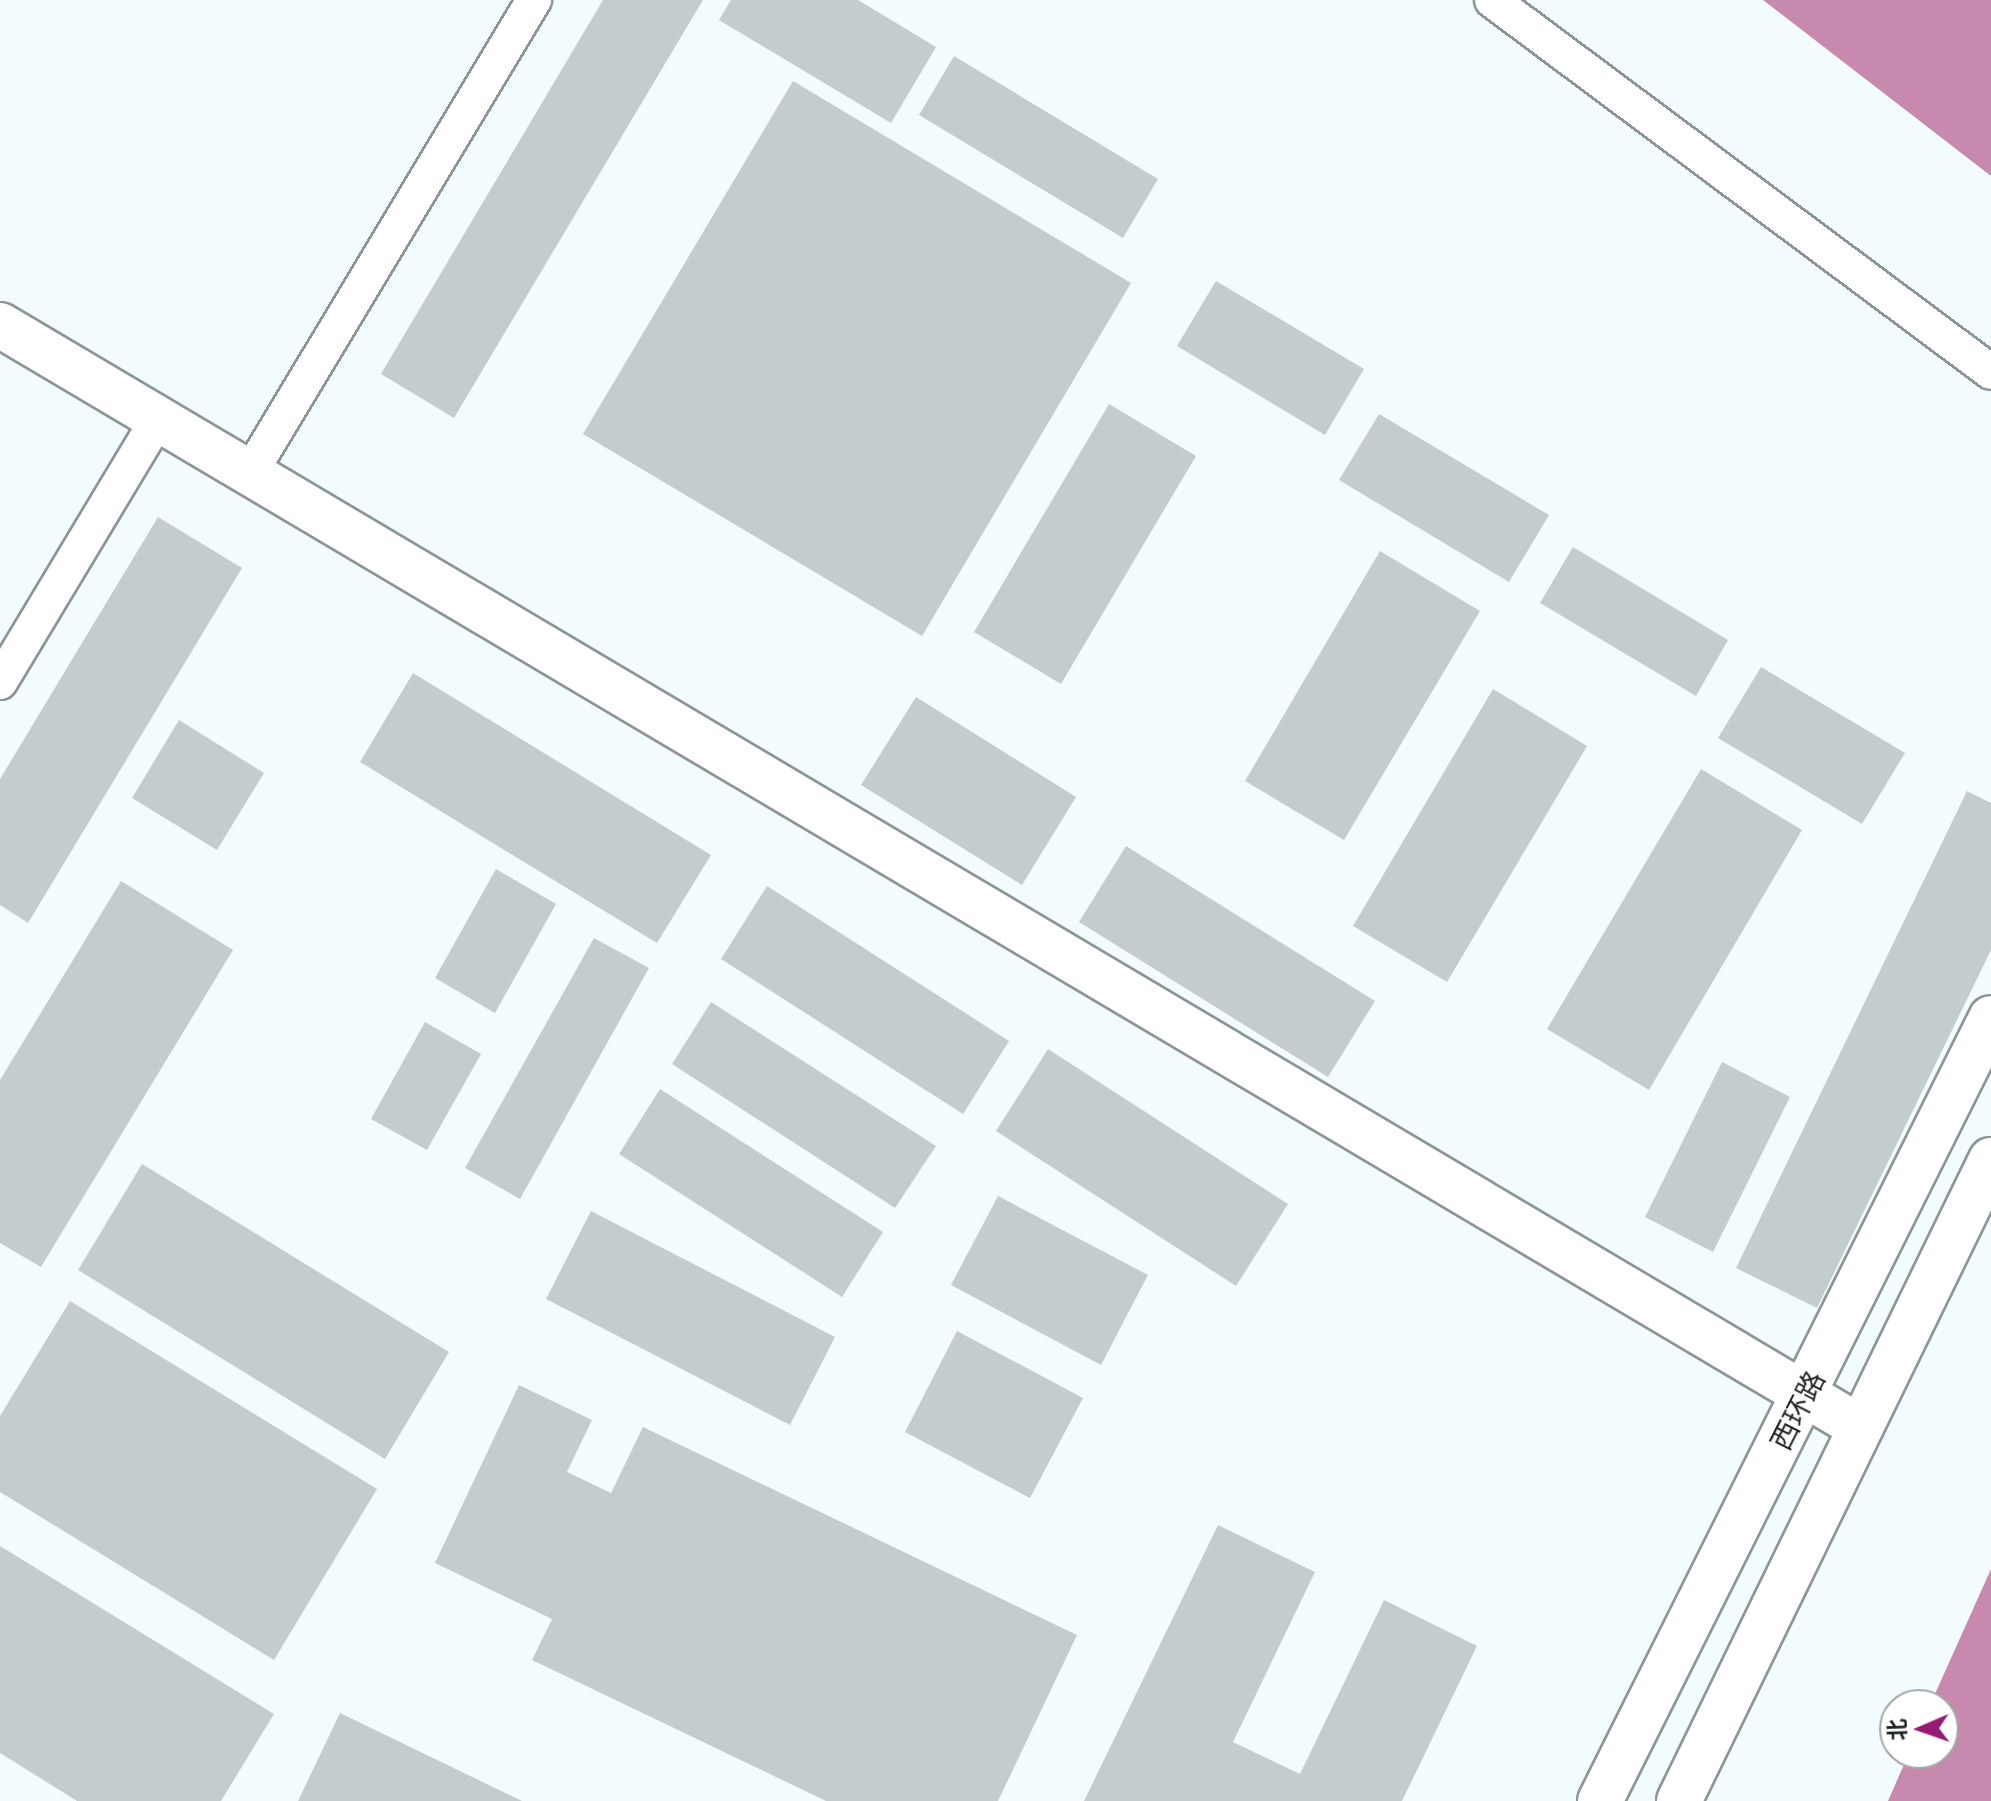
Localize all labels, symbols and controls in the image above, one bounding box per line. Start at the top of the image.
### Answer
street label: 西环路 [1763,1365,1831,1455]
north arrow [1879,1689,1959,1769]
text: 北 [1882,1718,1912,1741]

